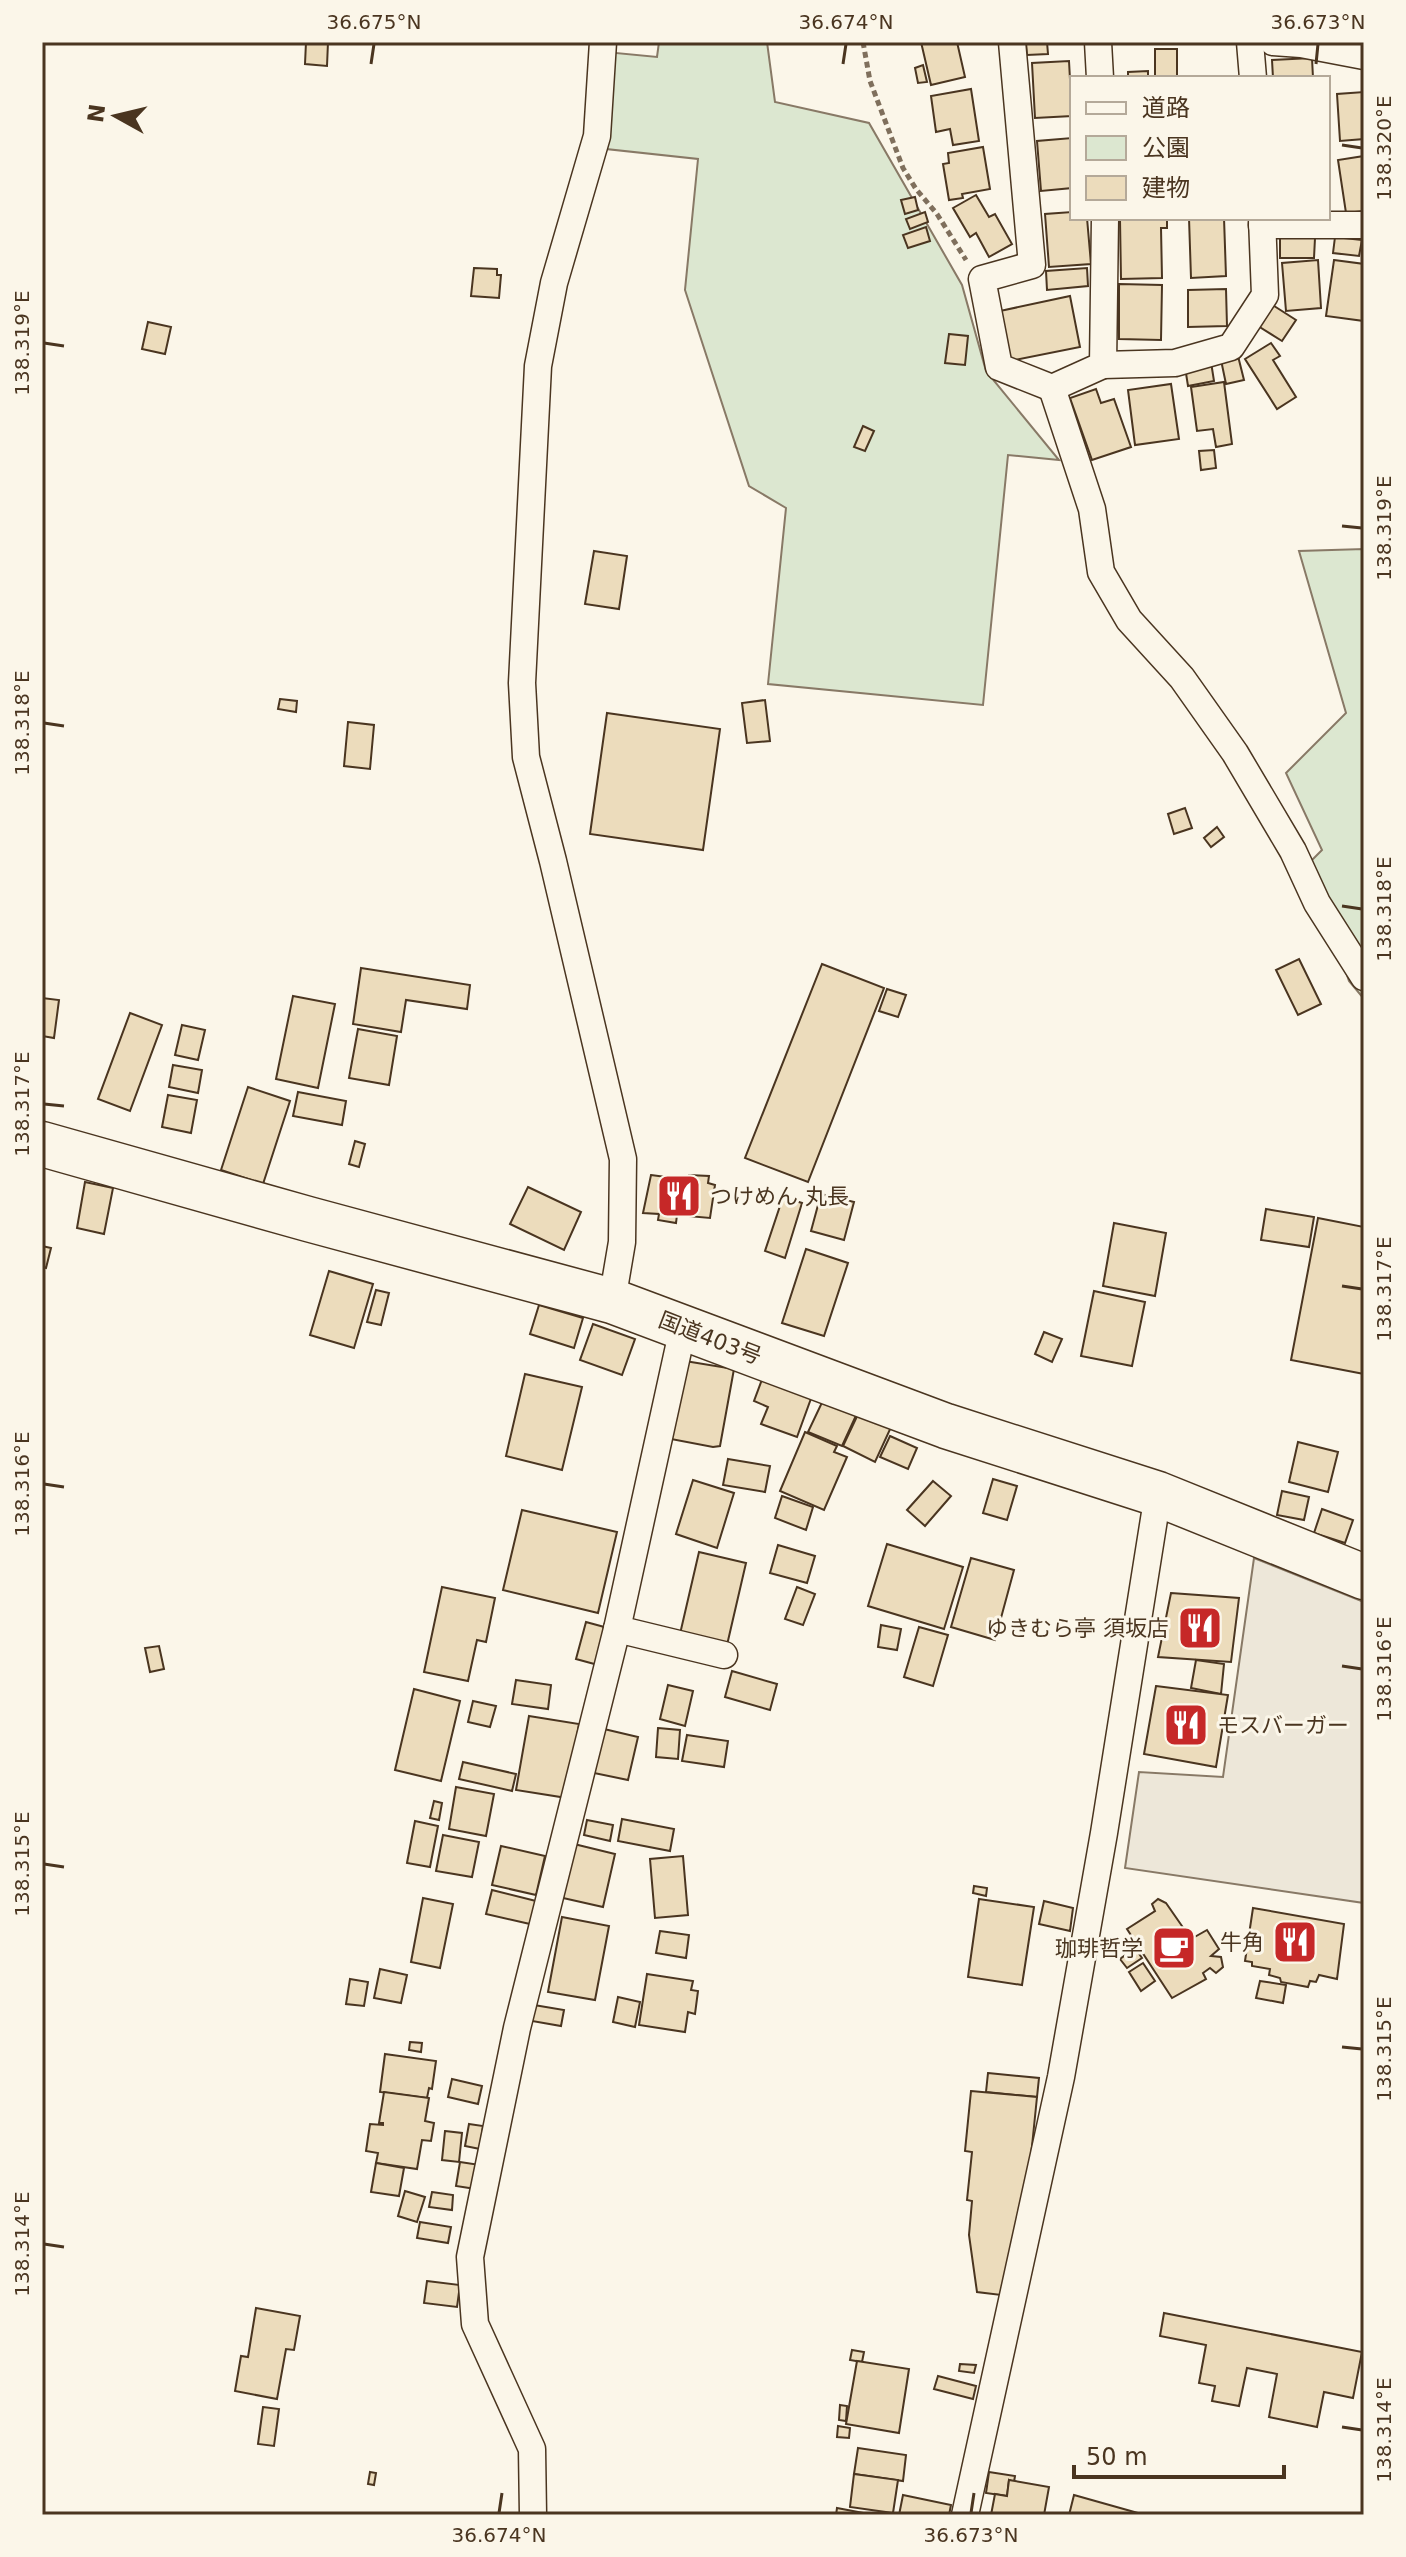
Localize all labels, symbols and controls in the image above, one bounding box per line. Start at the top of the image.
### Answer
text: 36.675°N [327,10,421,34]
text: 36.674°N [799,10,893,34]
text: 36.673°N [1271,10,1365,34]
north arrow [76,76,156,156]
legend [1070,76,1330,220]
text: 道路 [1142,94,1190,122]
text: 138.320°E [1372,95,1396,201]
text: N [83,102,110,124]
text: 公園 [1142,134,1190,162]
text: 建物 [1142,174,1190,202]
text: 138.319°E [10,290,34,396]
text: 138.319°E [1372,475,1396,581]
text: 138.318°E [10,670,34,776]
text: 138.318°E [1372,856,1396,962]
text: 138.317°E [10,1051,34,1157]
restaurant icon: つけめん 丸長 [655,1172,703,1220]
place label: つけめん 丸長 [710,1184,849,1209]
text: 138.317°E [1372,1236,1396,1342]
street label: 国道403号 [655,1307,765,1369]
text: 138.316°E [10,1431,34,1537]
restaurant icon: ゆきむら亭 須坂店 [1176,1604,1224,1652]
place label: ゆきむら亭 須坂店 [986,1616,1169,1641]
text: 138.316°E [1372,1616,1396,1722]
restaurant icon: モスバーガー [1162,1701,1210,1749]
place label: モスバーガー [1217,1713,1349,1738]
text: 138.315°E [10,1811,34,1917]
restaurant icon: 牛角 [1271,1918,1319,1966]
cafe icon: 珈琲哲学 [1150,1924,1198,1972]
place label: 牛角 [1220,1930,1264,1955]
place label: 珈琲哲学 [1055,1936,1143,1961]
text: 138.315°E [1372,1996,1396,2102]
text: 138.314°E [10,2191,34,2297]
text: 138.314°E [1372,2377,1396,2483]
scale bar [1074,2429,1284,2479]
text: 50 m [1086,2443,1148,2471]
text: 36.674°N [452,2523,546,2547]
text: 36.673°N [924,2523,1018,2547]

